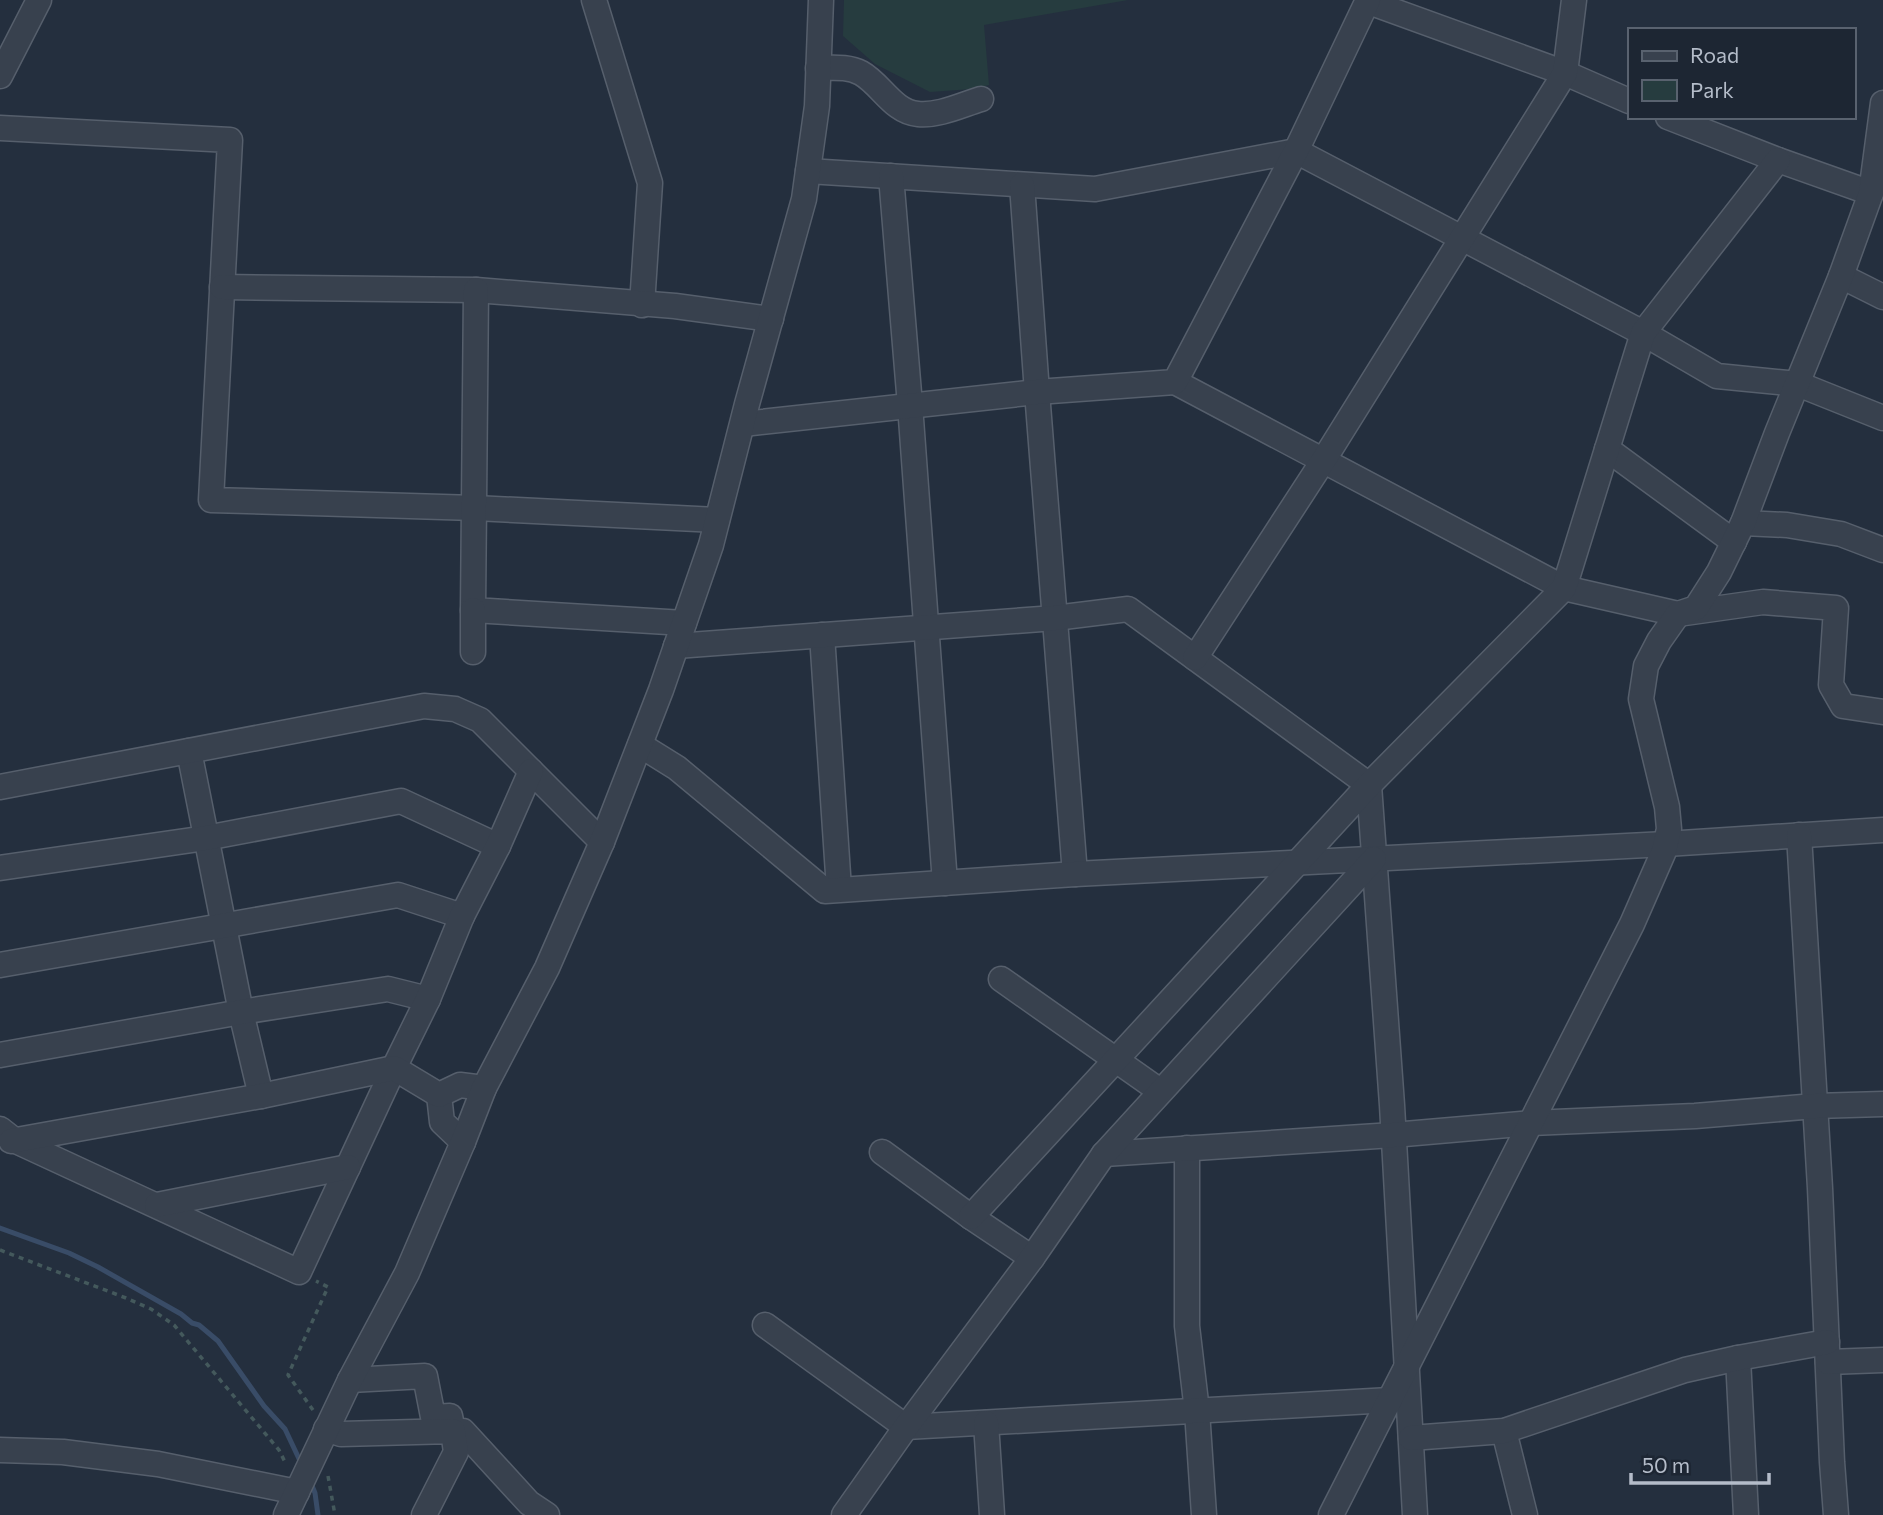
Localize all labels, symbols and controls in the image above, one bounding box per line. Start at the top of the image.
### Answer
legend [1628,28,1855,119]
text: Road [1690,42,1739,67]
text: Park [1690,77,1734,102]
scale bar [1631,1442,1769,1486]
text: 50 m [1642,1452,1690,1477]

